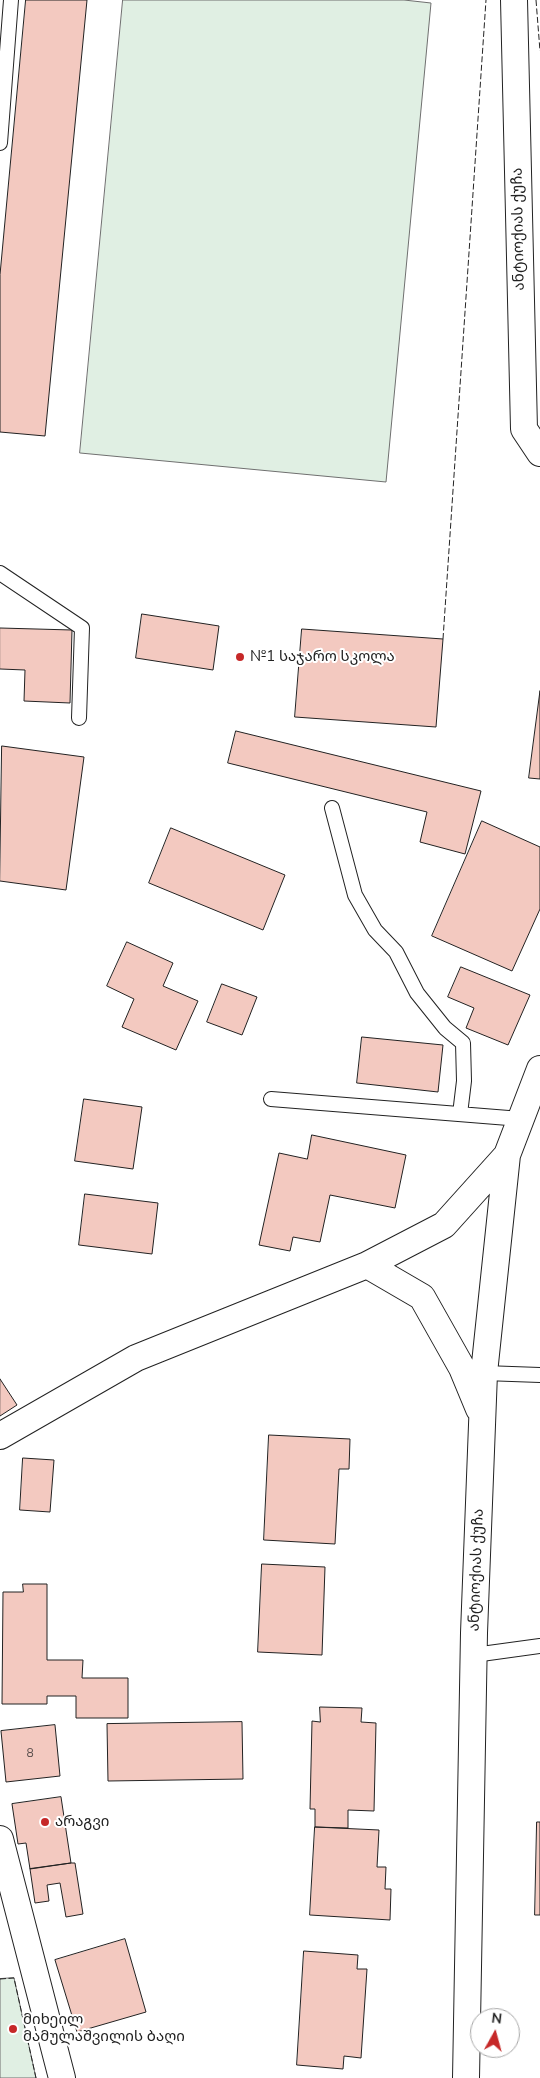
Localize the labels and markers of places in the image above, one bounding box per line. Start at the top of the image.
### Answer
place label: №1 საჯარო სკოლა [250,648,395,666]
marker: №1 საჯარო სკოლა [234,651,246,663]
place label: არაგვი [55,1813,109,1831]
marker: არაგვი [39,1816,51,1828]
place label: მიხეილ მამულაშვილის ბაღი [23,2011,185,2046]
marker: მიხეილ მამულაშვილის ბაღი [7,2023,19,2035]

